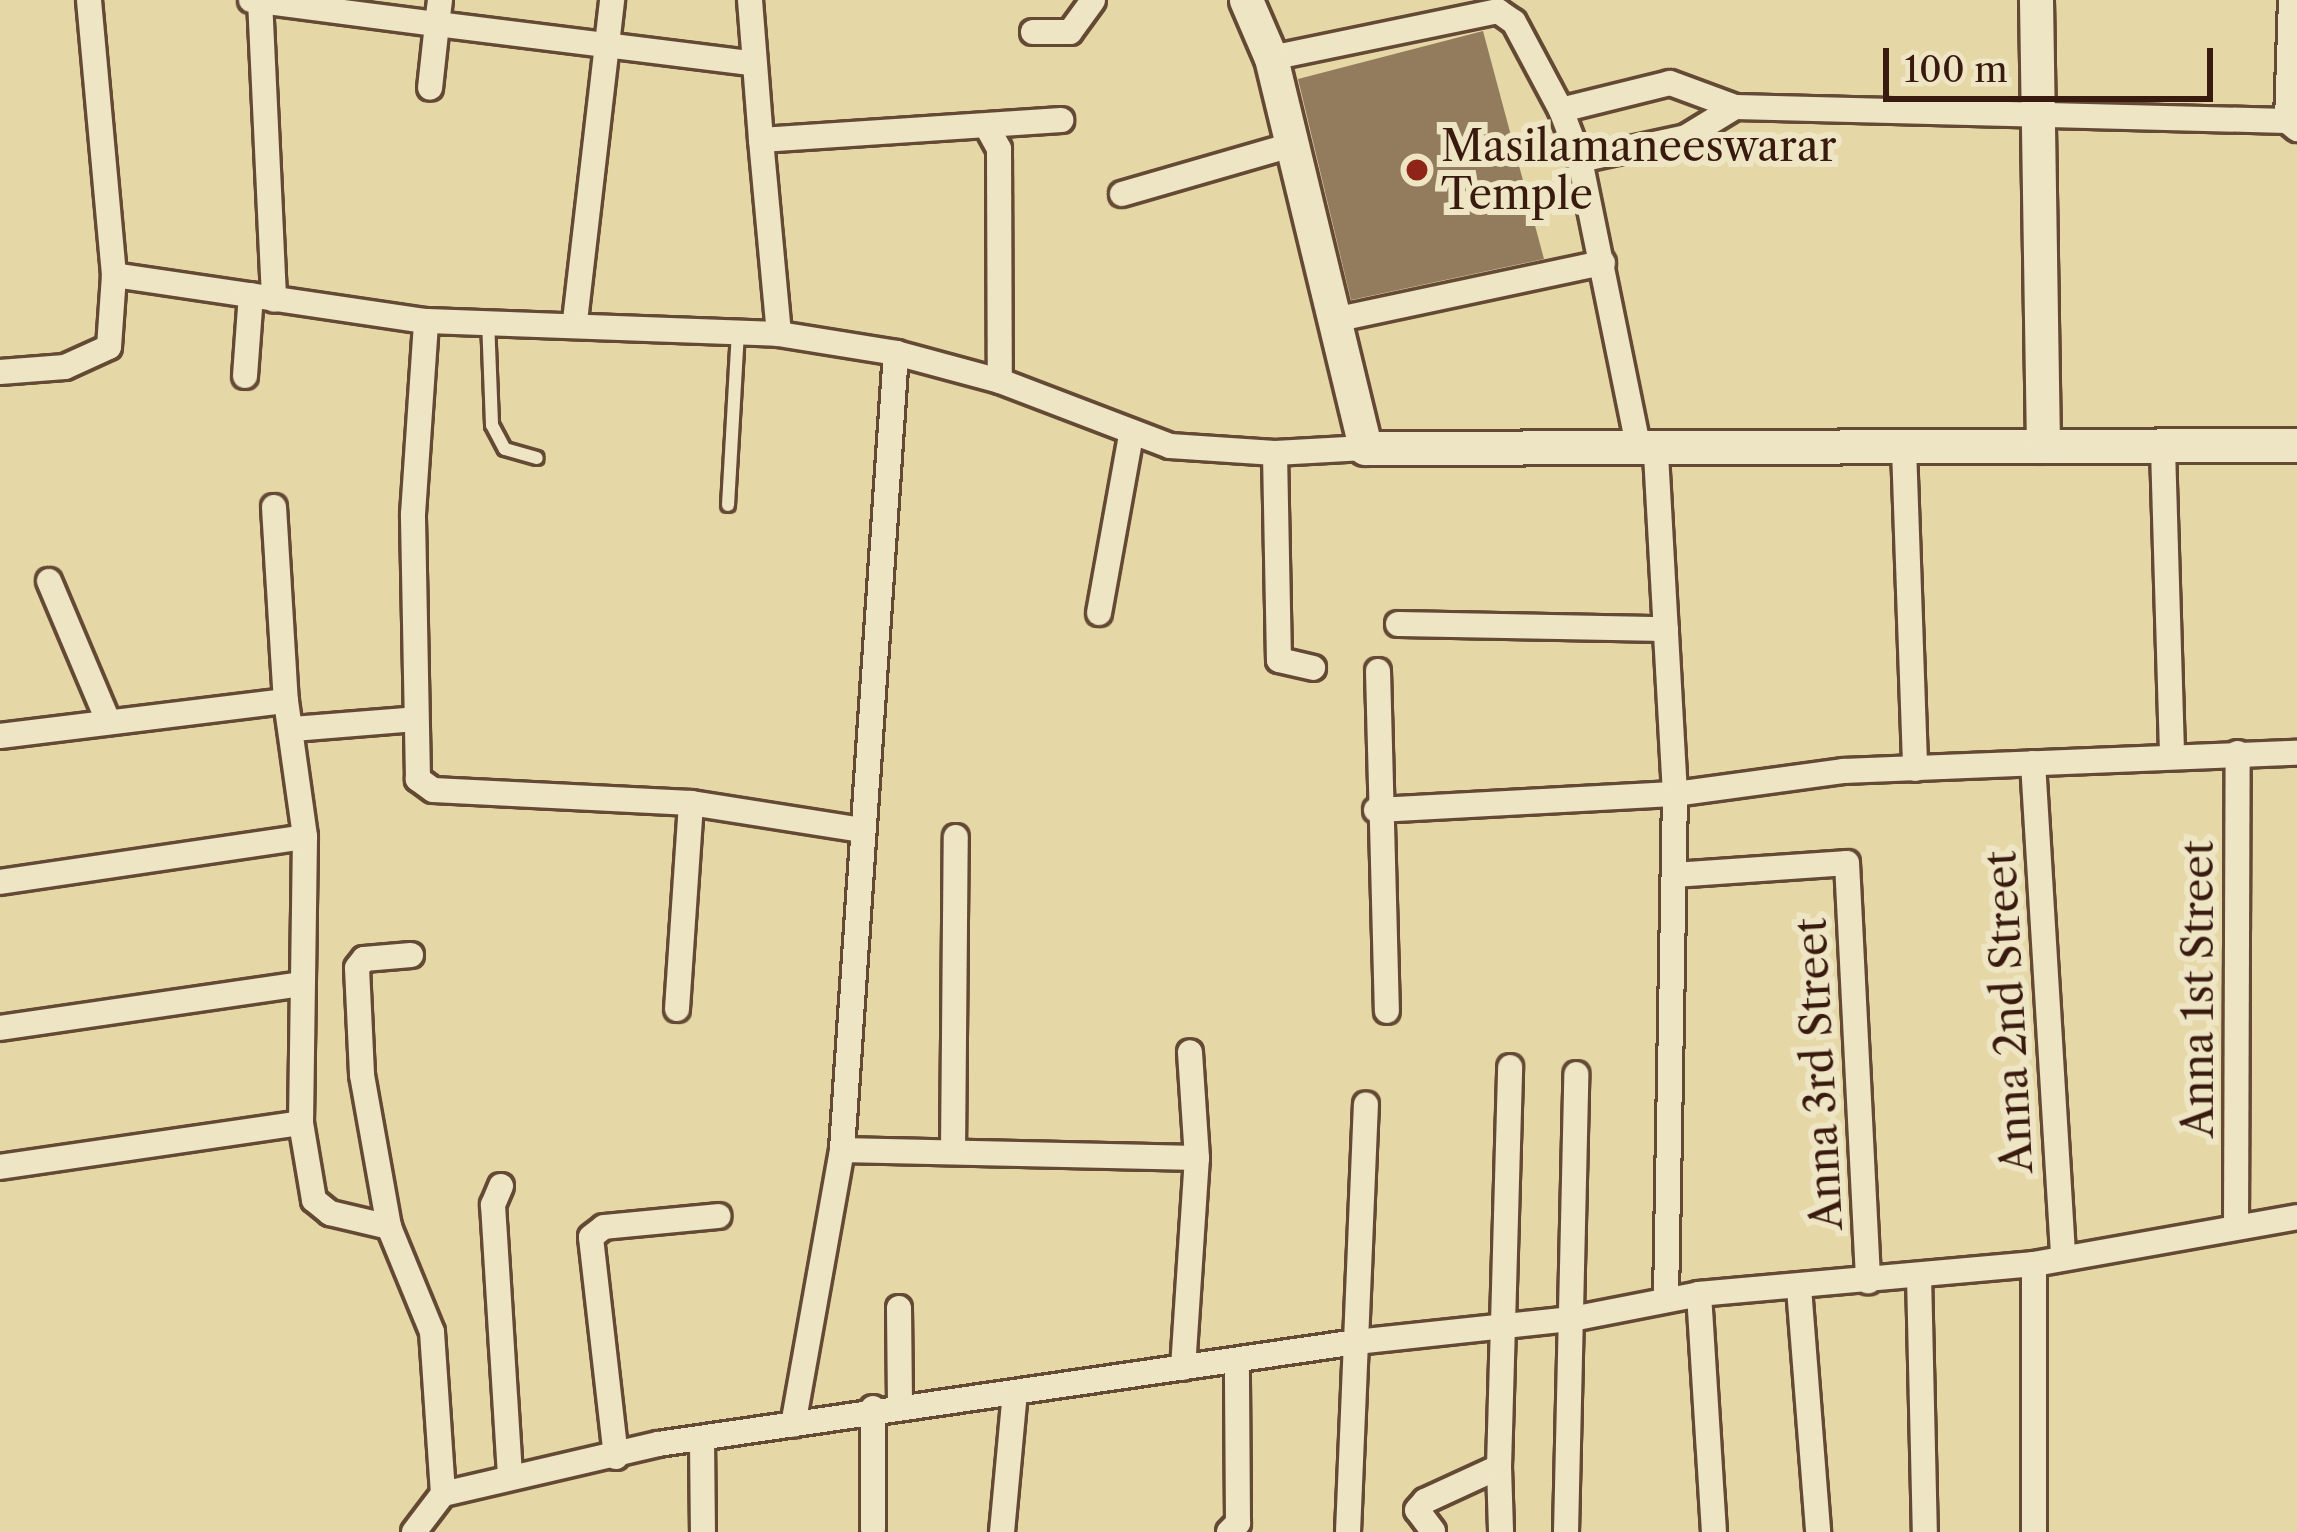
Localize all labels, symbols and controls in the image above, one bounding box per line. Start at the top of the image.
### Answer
scale bar [1889,24,2219,98]
text: 100 m [1904,47,2008,91]
place label: Masilamaneeswarar Temple [1441,121,1837,219]
marker: Masilamaneeswarar Temple [1404,157,1430,183]
street label: Anna 1st Street [2173,840,2223,1138]
street label: Anna 2nd Street [1975,849,2043,1175]
street label: Anna 3rd Street [1786,916,1852,1232]

